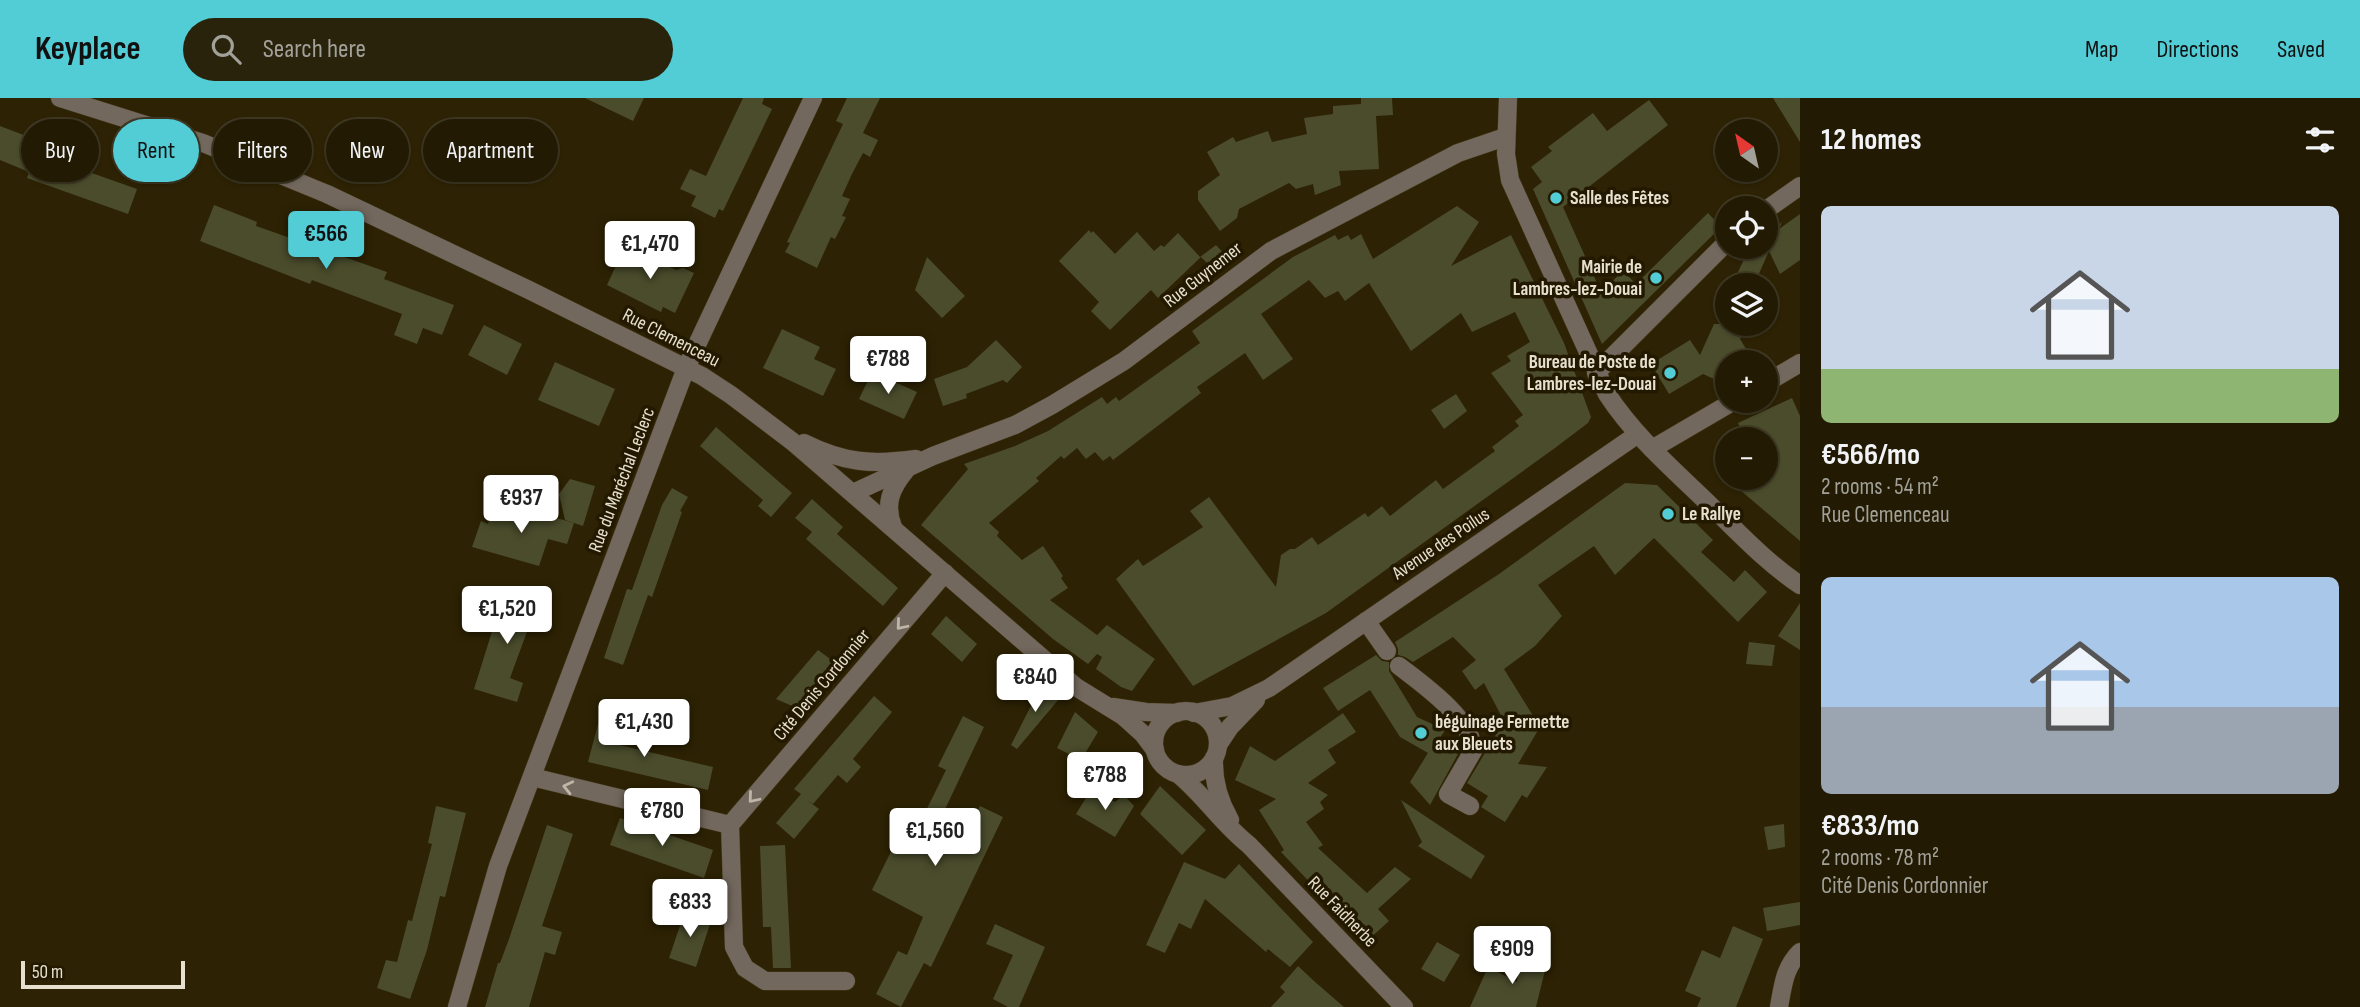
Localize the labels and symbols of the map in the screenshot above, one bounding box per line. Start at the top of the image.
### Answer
north arrow [1715,119,1778,182]
place label: Salle des Fêtes [1570,187,1669,210]
marker: Salle des Fêtes [1548,190,1564,206]
pin: €566 [285,212,367,271]
pin: €1,470 [593,222,707,281]
street label: Rue Guynemer [1159,237,1247,313]
place label: Mairie de Lambres-lez-Douai [1513,256,1642,301]
marker: Mairie de Lambres-lez-Douai [1648,270,1664,286]
street label: Rue Clemenceau [618,304,724,372]
pin: €788 [847,336,929,396]
place label: Bureau de Poste de Lambres-lez-Douai [1527,351,1656,396]
marker: Bureau de Poste de Lambres-lez-Douai [1662,365,1678,381]
street label: Rue du Maréchal Leclerc [584,404,660,556]
pin: €937 [480,476,562,535]
street label: Avenue des Poilus [1387,503,1494,586]
place label: Le Rallye [1682,503,1741,526]
marker: Le Rallye [1660,506,1676,522]
pin: €1,520 [450,587,564,646]
one-way arrow [897,616,909,629]
street label: Cité Denis Cordonnier [769,624,876,745]
pin: €840 [994,654,1076,714]
pin: €1,430 [587,700,701,759]
place label: béguinage Fermette aux Bleuets [1435,711,1569,756]
marker: béguinage Fermette aux Bleuets [1413,725,1429,741]
pin: €788 [1064,752,1146,812]
one-way arrow [563,781,575,795]
pin: €780 [621,788,703,848]
one-way arrow [749,790,761,803]
pin: €1,560 [878,808,992,868]
street label: Rue Faidherbe [1303,872,1381,952]
pin: €833 [649,880,731,939]
pin: €909 [1471,926,1553,986]
scale bar [21,958,186,990]

